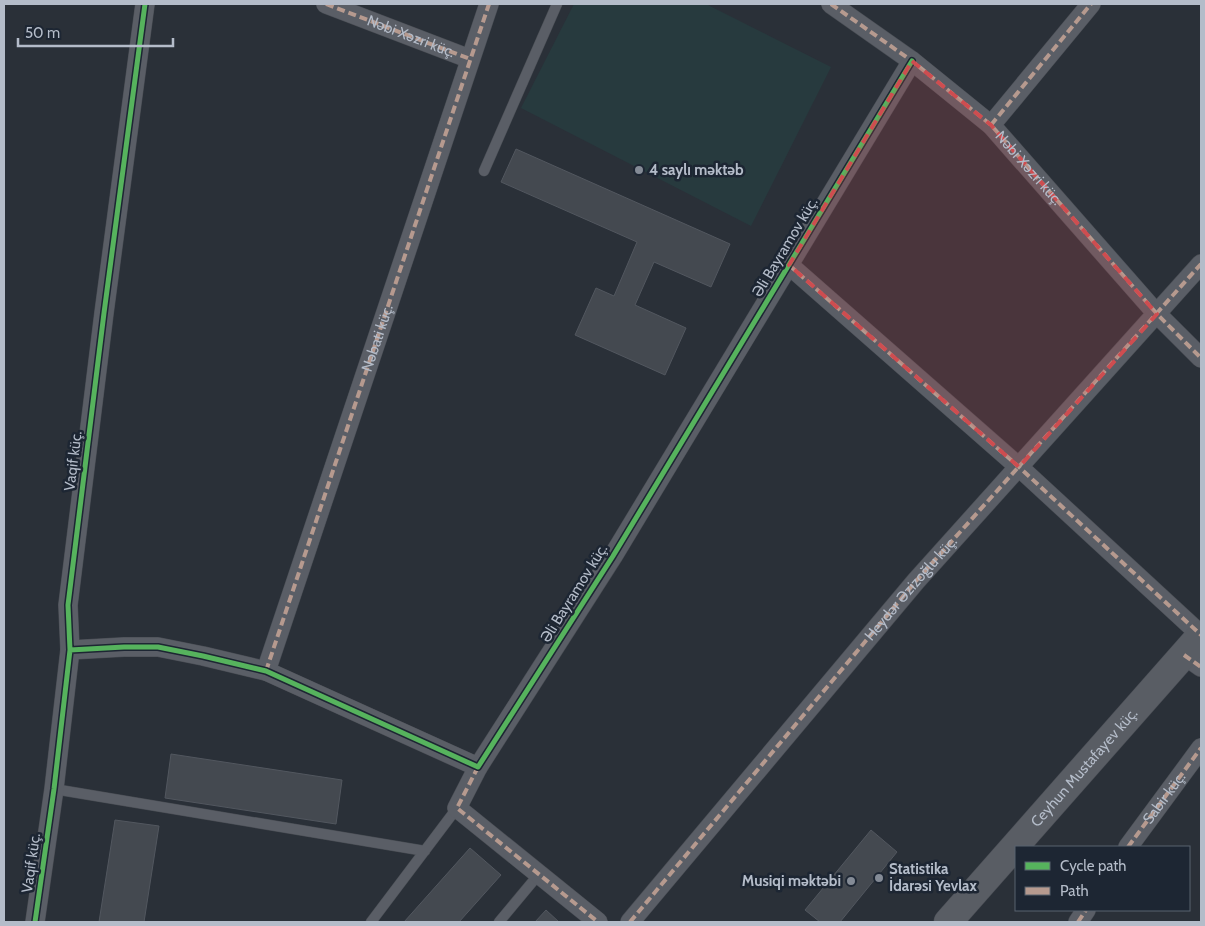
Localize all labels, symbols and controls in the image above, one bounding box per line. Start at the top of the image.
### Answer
street label: Nəbi Xəzri küç. [365,12,458,61]
scale bar [18,15,172,47]
text: 50 m [25,24,60,42]
street label: Nəbi Xəzri küç. [991,127,1066,209]
place label: 4 saylı məktəb [649,161,744,179]
marker: 4 saylı məktəb [633,164,645,176]
street label: Əli Bayramov küç. [748,194,822,300]
street label: Nəbati küç. [358,302,397,374]
street label: Vaqif küç. [60,430,86,492]
street label: Heydər Əzizoğlu küç. [861,533,961,644]
street label: Əli Bayramov küç. [537,541,611,645]
street label: Ceyhun Mustafayev küç. [1027,704,1141,831]
street label: Sabir küç. [1139,768,1189,827]
street label: Vaqif küç. [18,832,44,894]
legend [1015,846,1190,911]
text: Cycle path [1060,857,1126,875]
place label: Statistika İdarəsi Yevlax [889,860,978,895]
place label: Musiqi məktəbi [742,872,841,890]
marker: Statistika İdarəsi Yevlax [873,872,885,884]
marker: Musiqi məktəbi [845,875,857,887]
text: Path [1060,882,1089,900]

